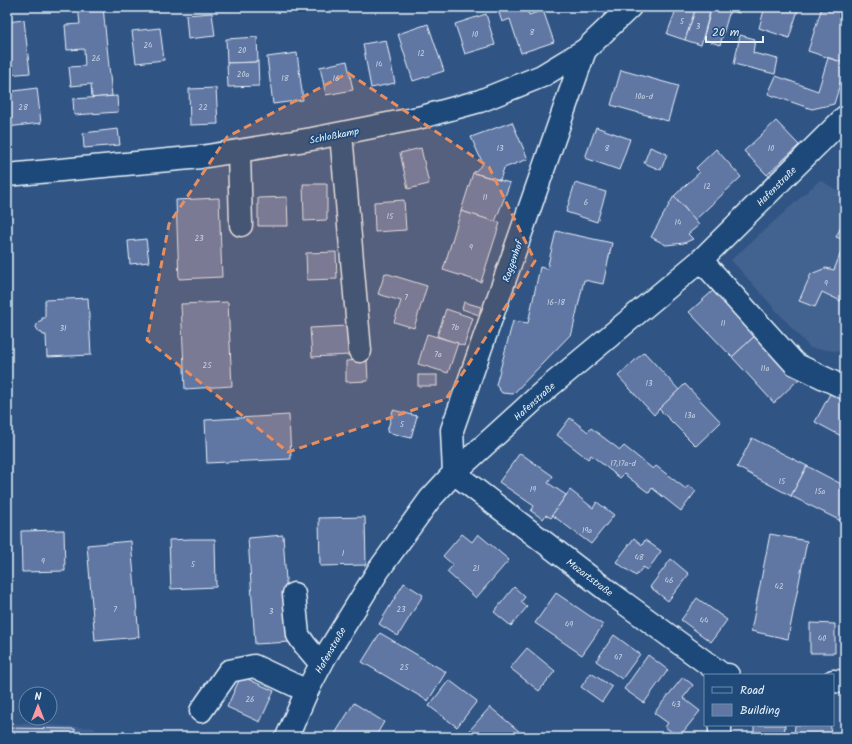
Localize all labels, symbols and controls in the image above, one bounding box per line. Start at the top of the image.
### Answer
house number: 5 [680,15,685,28]
scale bar [706,18,763,44]
house number: 3 [696,20,701,33]
text: 20 m [712,23,740,42]
house number: 8 [530,26,535,39]
house number: 10 [472,28,478,41]
house number: 24 [143,39,153,52]
house number: 20 [238,44,246,57]
house number: 12 [417,47,425,60]
house number: 26 [91,52,101,65]
house number: 14 [376,58,383,71]
house number: 20a [237,68,249,81]
house number: 18 [281,72,289,85]
house number: 16 [333,72,339,85]
house number: 10a-d [635,90,654,103]
house number: 28 [18,101,28,114]
house number: 22 [198,101,208,114]
street label: Schloßkamp [308,123,361,149]
house number: 13 [496,142,504,155]
house number: 8 [605,142,610,155]
house number: 10 [768,142,774,155]
street label: Hafenstraße [753,163,801,211]
house number: 12 [703,180,711,193]
house number: 11 [482,191,488,204]
house number: 6 [584,196,588,209]
house number: 15 [387,210,394,223]
house number: 14 [675,216,682,229]
house number: 23 [194,232,204,245]
street label: Roggenhof [498,237,528,284]
house number: 9 [469,241,473,254]
house number: 9 [824,277,828,290]
house number: 7 [404,291,408,304]
house number: 16-18 [547,296,565,309]
house number: 11 [720,317,726,330]
house number: 7b [451,321,460,334]
house number: 31 [59,322,67,335]
house number: 7a [434,348,442,361]
house number: 25 [203,359,212,372]
house number: 11a [761,362,770,375]
house number: 13 [645,377,653,390]
street label: Hafenstraße [510,378,560,425]
house number: 13a [685,409,696,422]
house number: 5 [400,418,405,431]
house number: 17,17a-d [610,457,637,470]
house number: 15 [779,475,786,488]
house number: 19 [530,483,536,496]
house number: 15a [815,485,826,498]
house number: 19a [582,524,592,537]
house number: 1 [342,547,345,560]
house number: 48 [634,551,644,564]
house number: 9 [41,555,45,568]
street label: Mozartstraße [563,555,617,601]
house number: 5 [191,558,196,571]
house number: 21 [472,562,480,575]
house number: 46 [665,574,673,587]
house number: 42 [774,580,784,593]
house number: 7 [113,603,117,616]
house number: 23 [396,603,406,616]
house number: 3 [269,605,274,618]
house number: 44 [700,614,709,627]
house number: 49 [565,618,573,631]
street label: Hafenstraße [311,624,351,677]
house number: 40 [818,632,826,645]
house number: 47 [614,651,622,664]
house number: 25 [400,661,409,674]
legend [704,674,834,726]
text: Road [740,681,765,700]
north arrow [18,686,58,726]
text: N [35,688,42,706]
house number: 26 [245,693,255,706]
house number: 43 [672,698,681,711]
text: Building [740,701,780,720]

